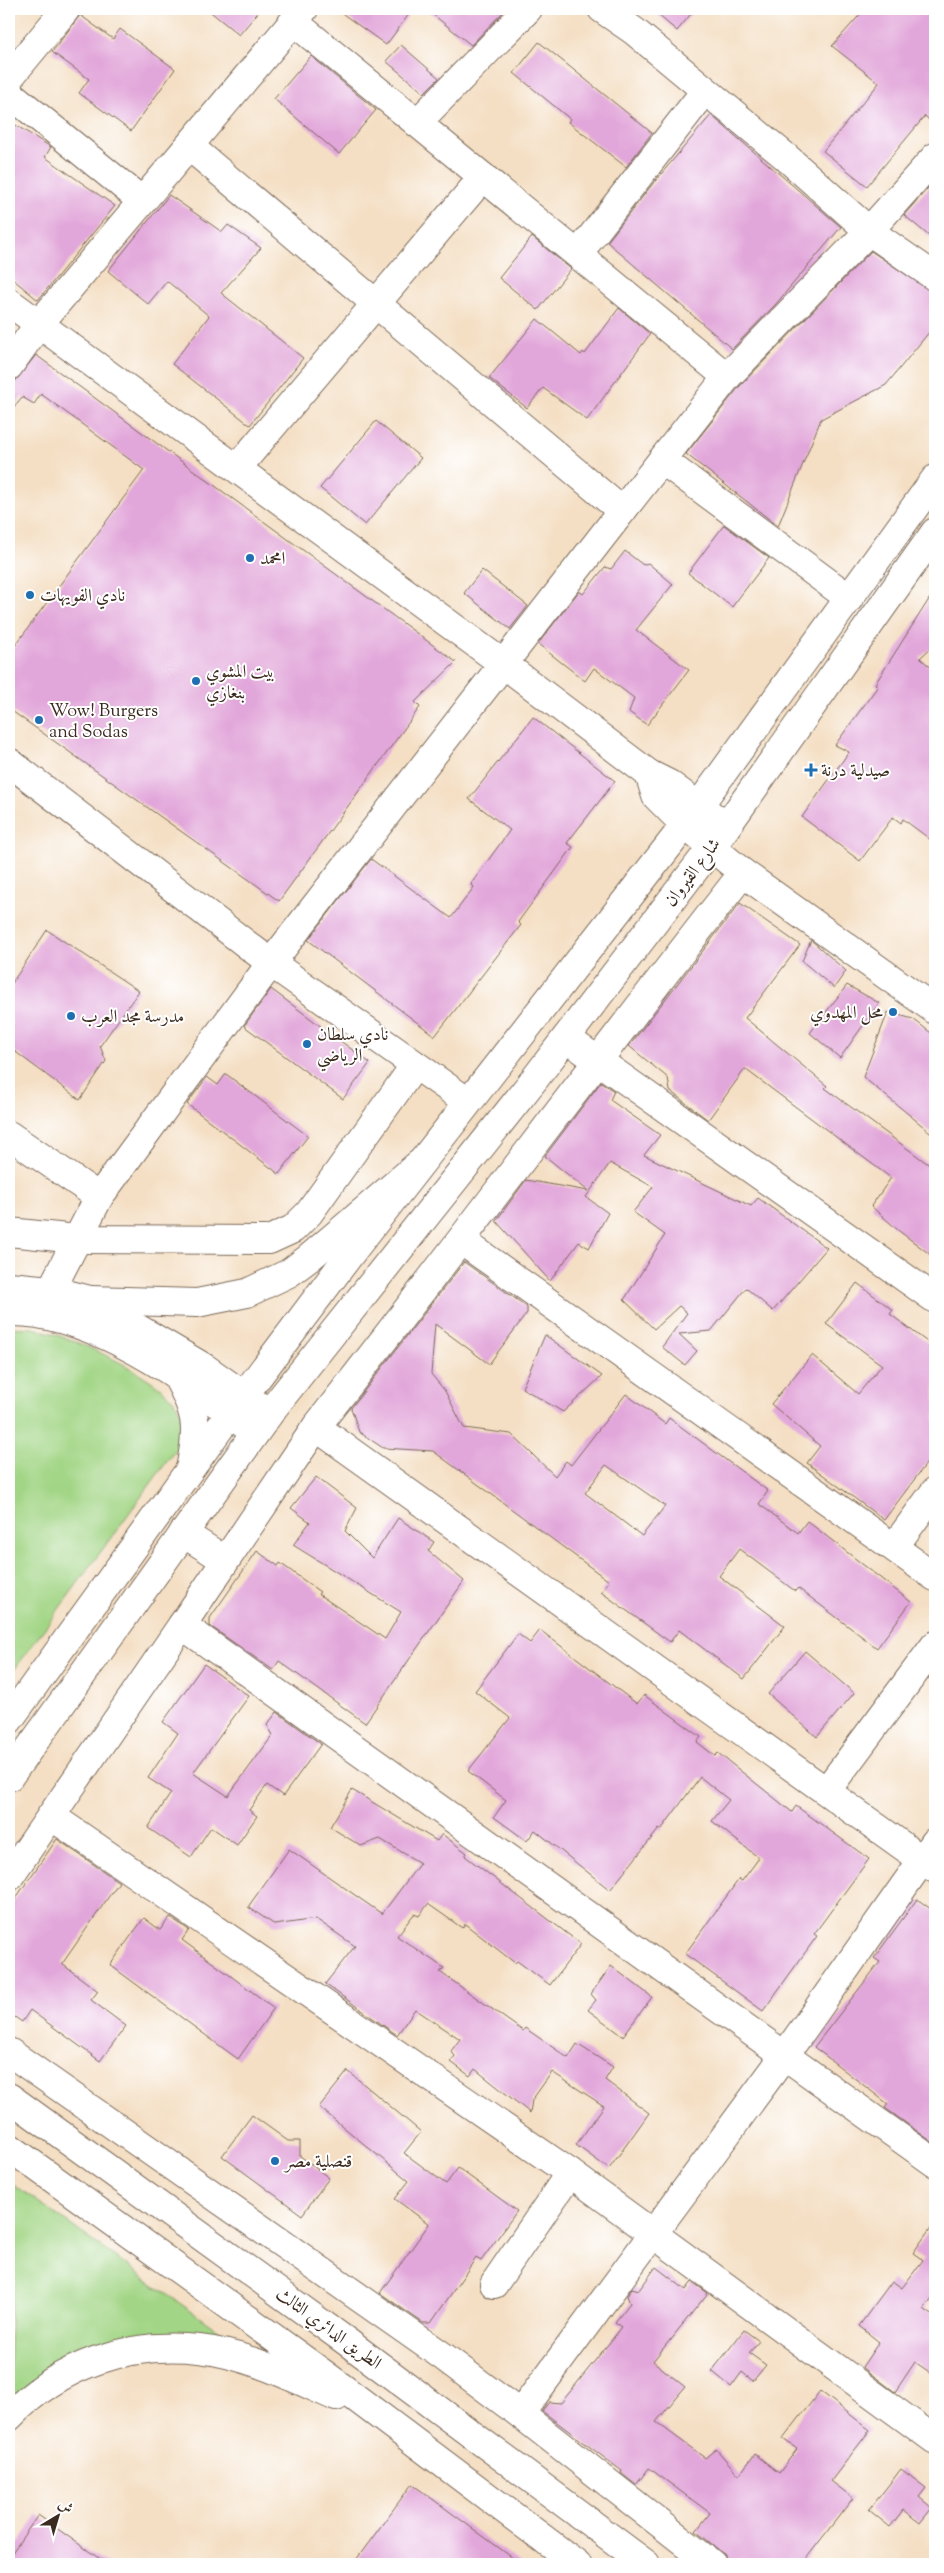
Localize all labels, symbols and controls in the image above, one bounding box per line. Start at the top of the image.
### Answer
place label: امحمد [260,547,286,573]
marker: امحمد [244,552,256,564]
place label: نادي الفويهات [40,584,125,610]
marker: نادي الفويهات [24,589,36,601]
place label: بيت المشوي بنغازي [206,660,275,707]
marker: بيت المشوي بنغازي [190,675,202,687]
place label: Wow! Burgers and Sodas [49,699,158,746]
marker: Wow! Burgers and Sodas [33,714,45,726]
place label: صيدلية درنة [821,759,890,785]
marker: صيدلية درنة [805,764,817,776]
street label: شارع القيروان [659,833,728,913]
place label: محل المهدوي [810,1001,883,1027]
place label: مدرسة مجد العرب [81,1005,184,1031]
marker: محل المهدوي [887,1006,899,1018]
marker: مدرسة مجد العرب [65,1010,77,1022]
place label: نادي سلطان الرياضي [317,1023,388,1072]
marker: نادي سلطان الرياضي [301,1038,313,1050]
place label: قنصلية مصر [283,2150,352,2176]
marker: قنصلية مصر [269,2155,281,2167]
street label: الطريق الدائري الثالث [269,2282,386,2377]
north arrow [32,2490,82,2540]
text: ش [53,2495,76,2520]

